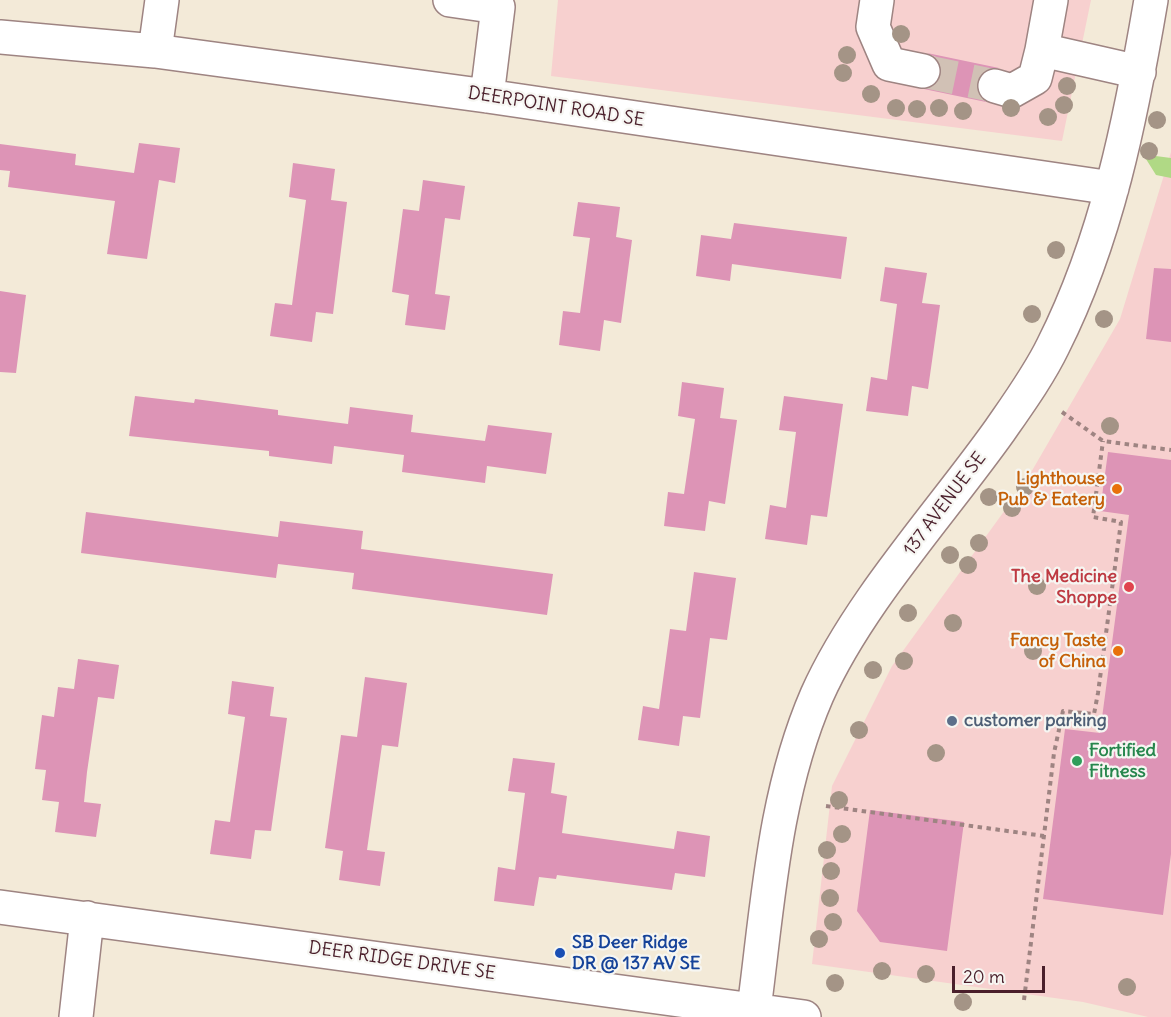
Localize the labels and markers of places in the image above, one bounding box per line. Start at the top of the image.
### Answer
place label: Lighthouse Pub & Eatery [998,468,1105,510]
marker: Lighthouse Pub & Eatery [1110,482,1124,496]
place label: The Medicine Shoppe [1011,566,1117,608]
marker: The Medicine Shoppe [1122,580,1136,594]
place label: Fancy Taste of China [1010,630,1106,672]
marker: Fancy Taste of China [1111,644,1125,658]
place label: customer parking [964,710,1107,732]
marker: customer parking [945,714,959,728]
place label: Fortified Fitness [1089,740,1156,783]
marker: Fortified Fitness [1070,754,1084,768]
place label: SB Deer Ridge DR @ 137 AV SE [572,932,700,974]
marker: SB Deer Ridge DR @ 137 AV SE [553,946,567,960]

